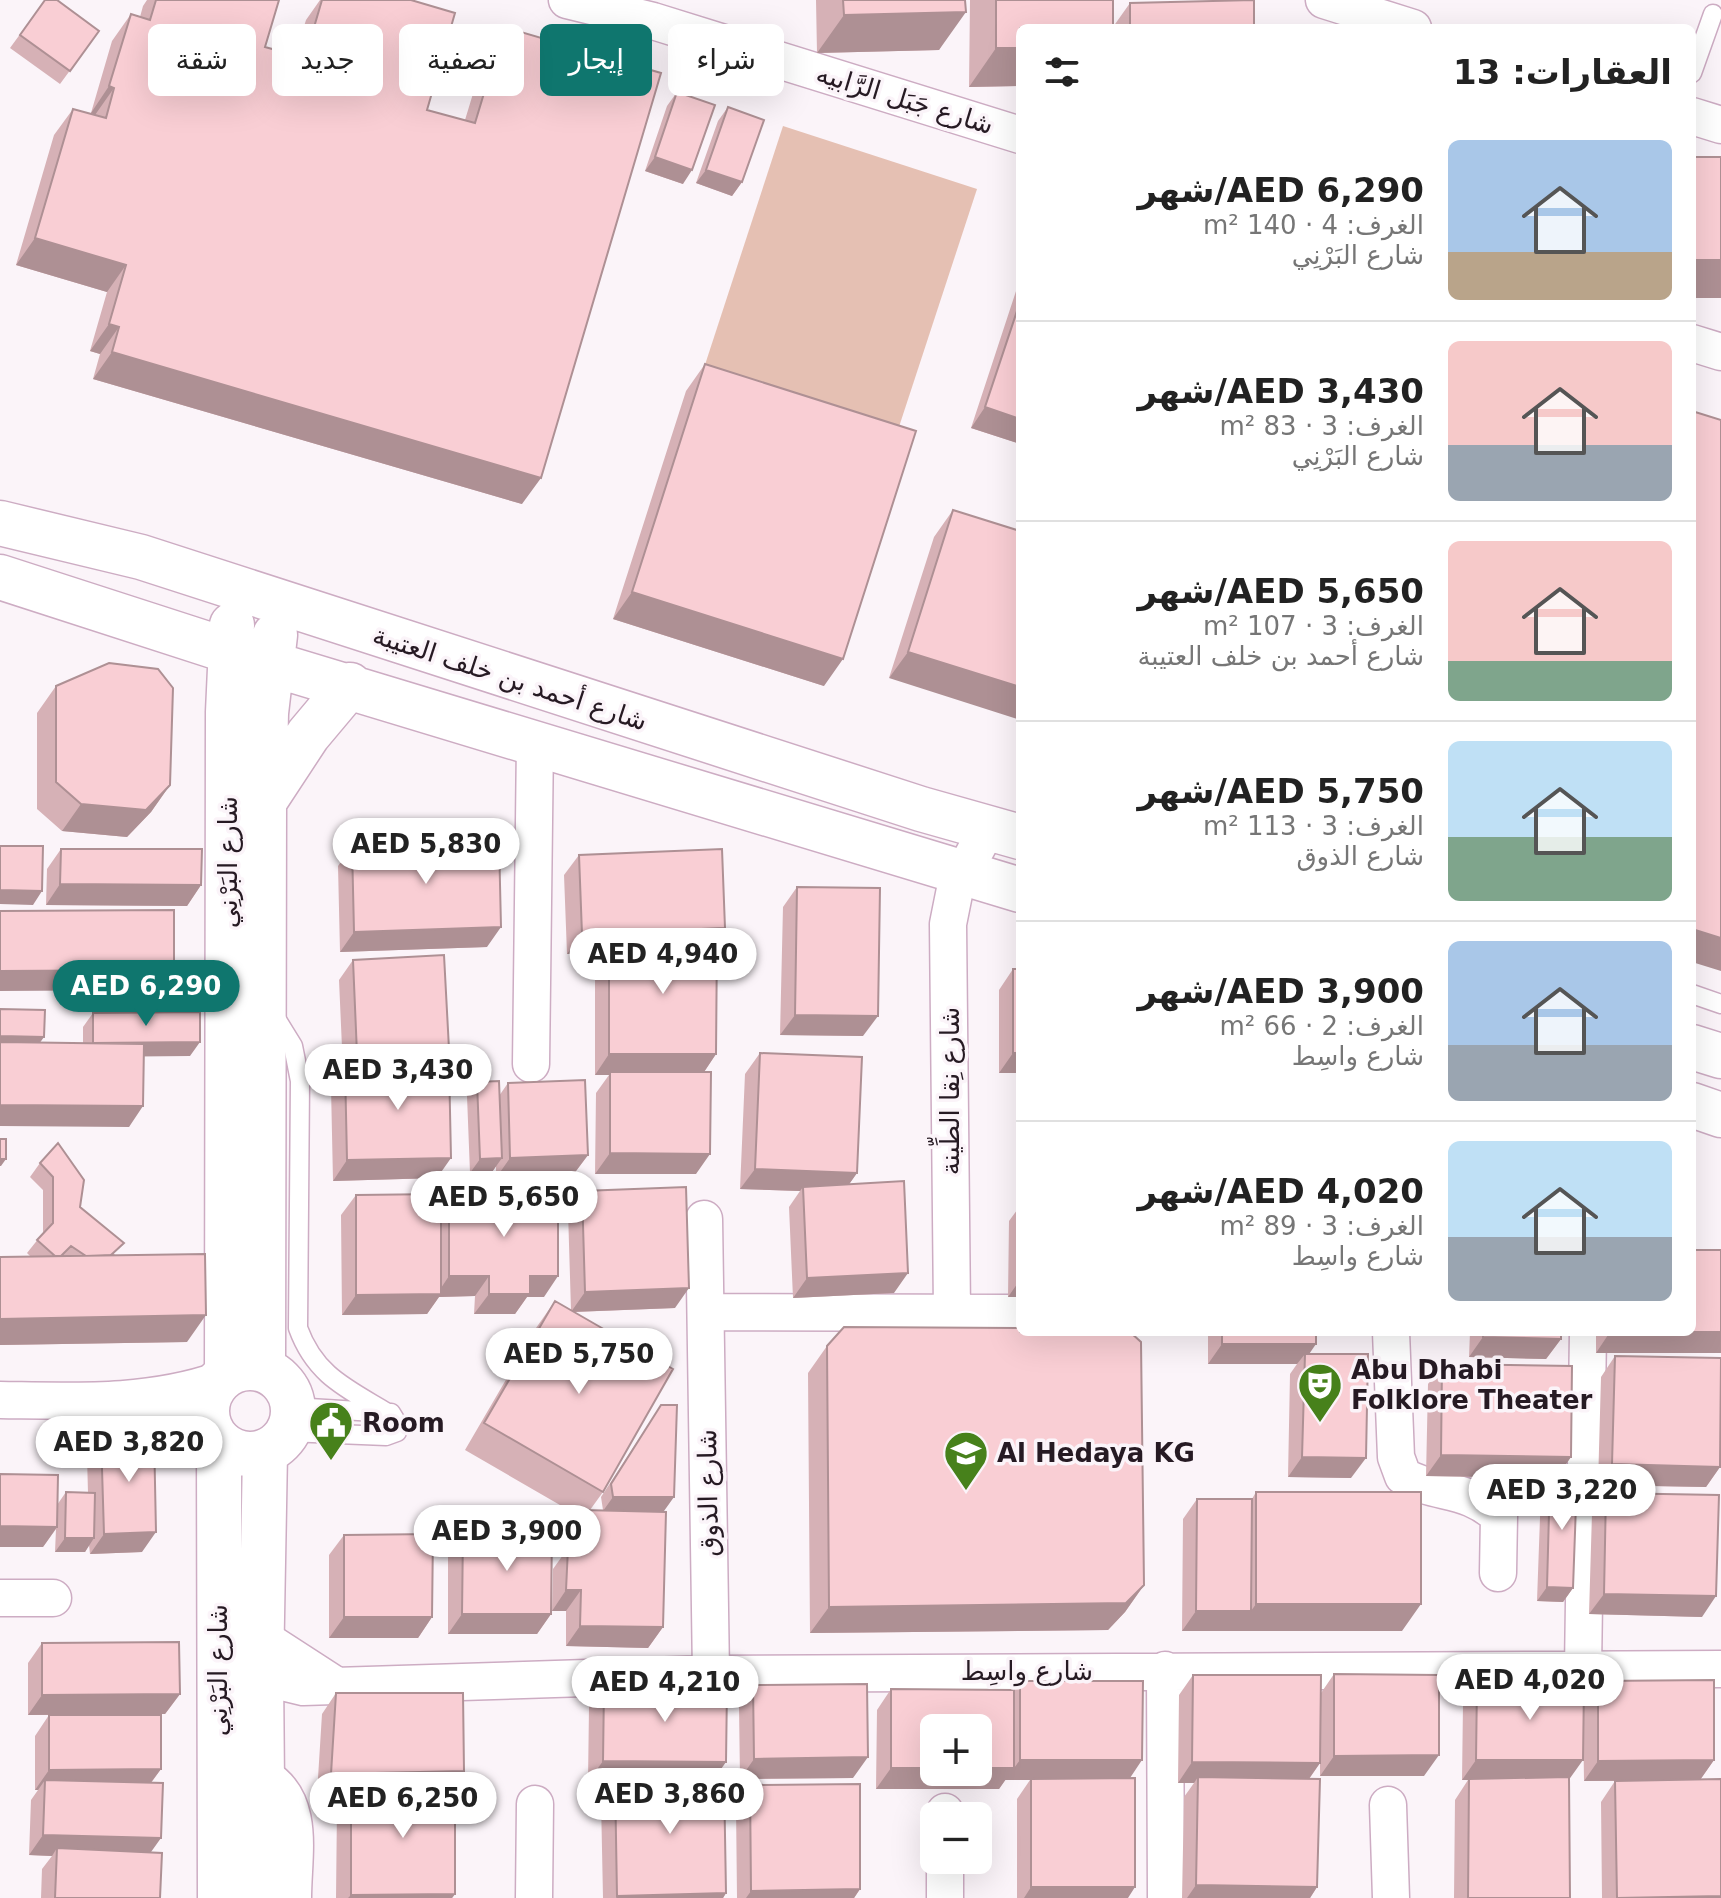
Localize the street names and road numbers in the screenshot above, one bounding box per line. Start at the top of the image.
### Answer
street label: شارع جَبَل الرَّابيه [813,58,997,141]
street label: شارع أحمد بن خلف العتيبة [369,617,652,738]
street label: شارع البَرْنِي [213,796,244,928]
street label: شارع نِقا الطِّينة [927,1007,965,1175]
street label: شارع الذوق [692,1429,725,1557]
street label: شارع البَرْنِي [203,1604,234,1736]
street label: شارع واسِط [961,1656,1093,1687]

